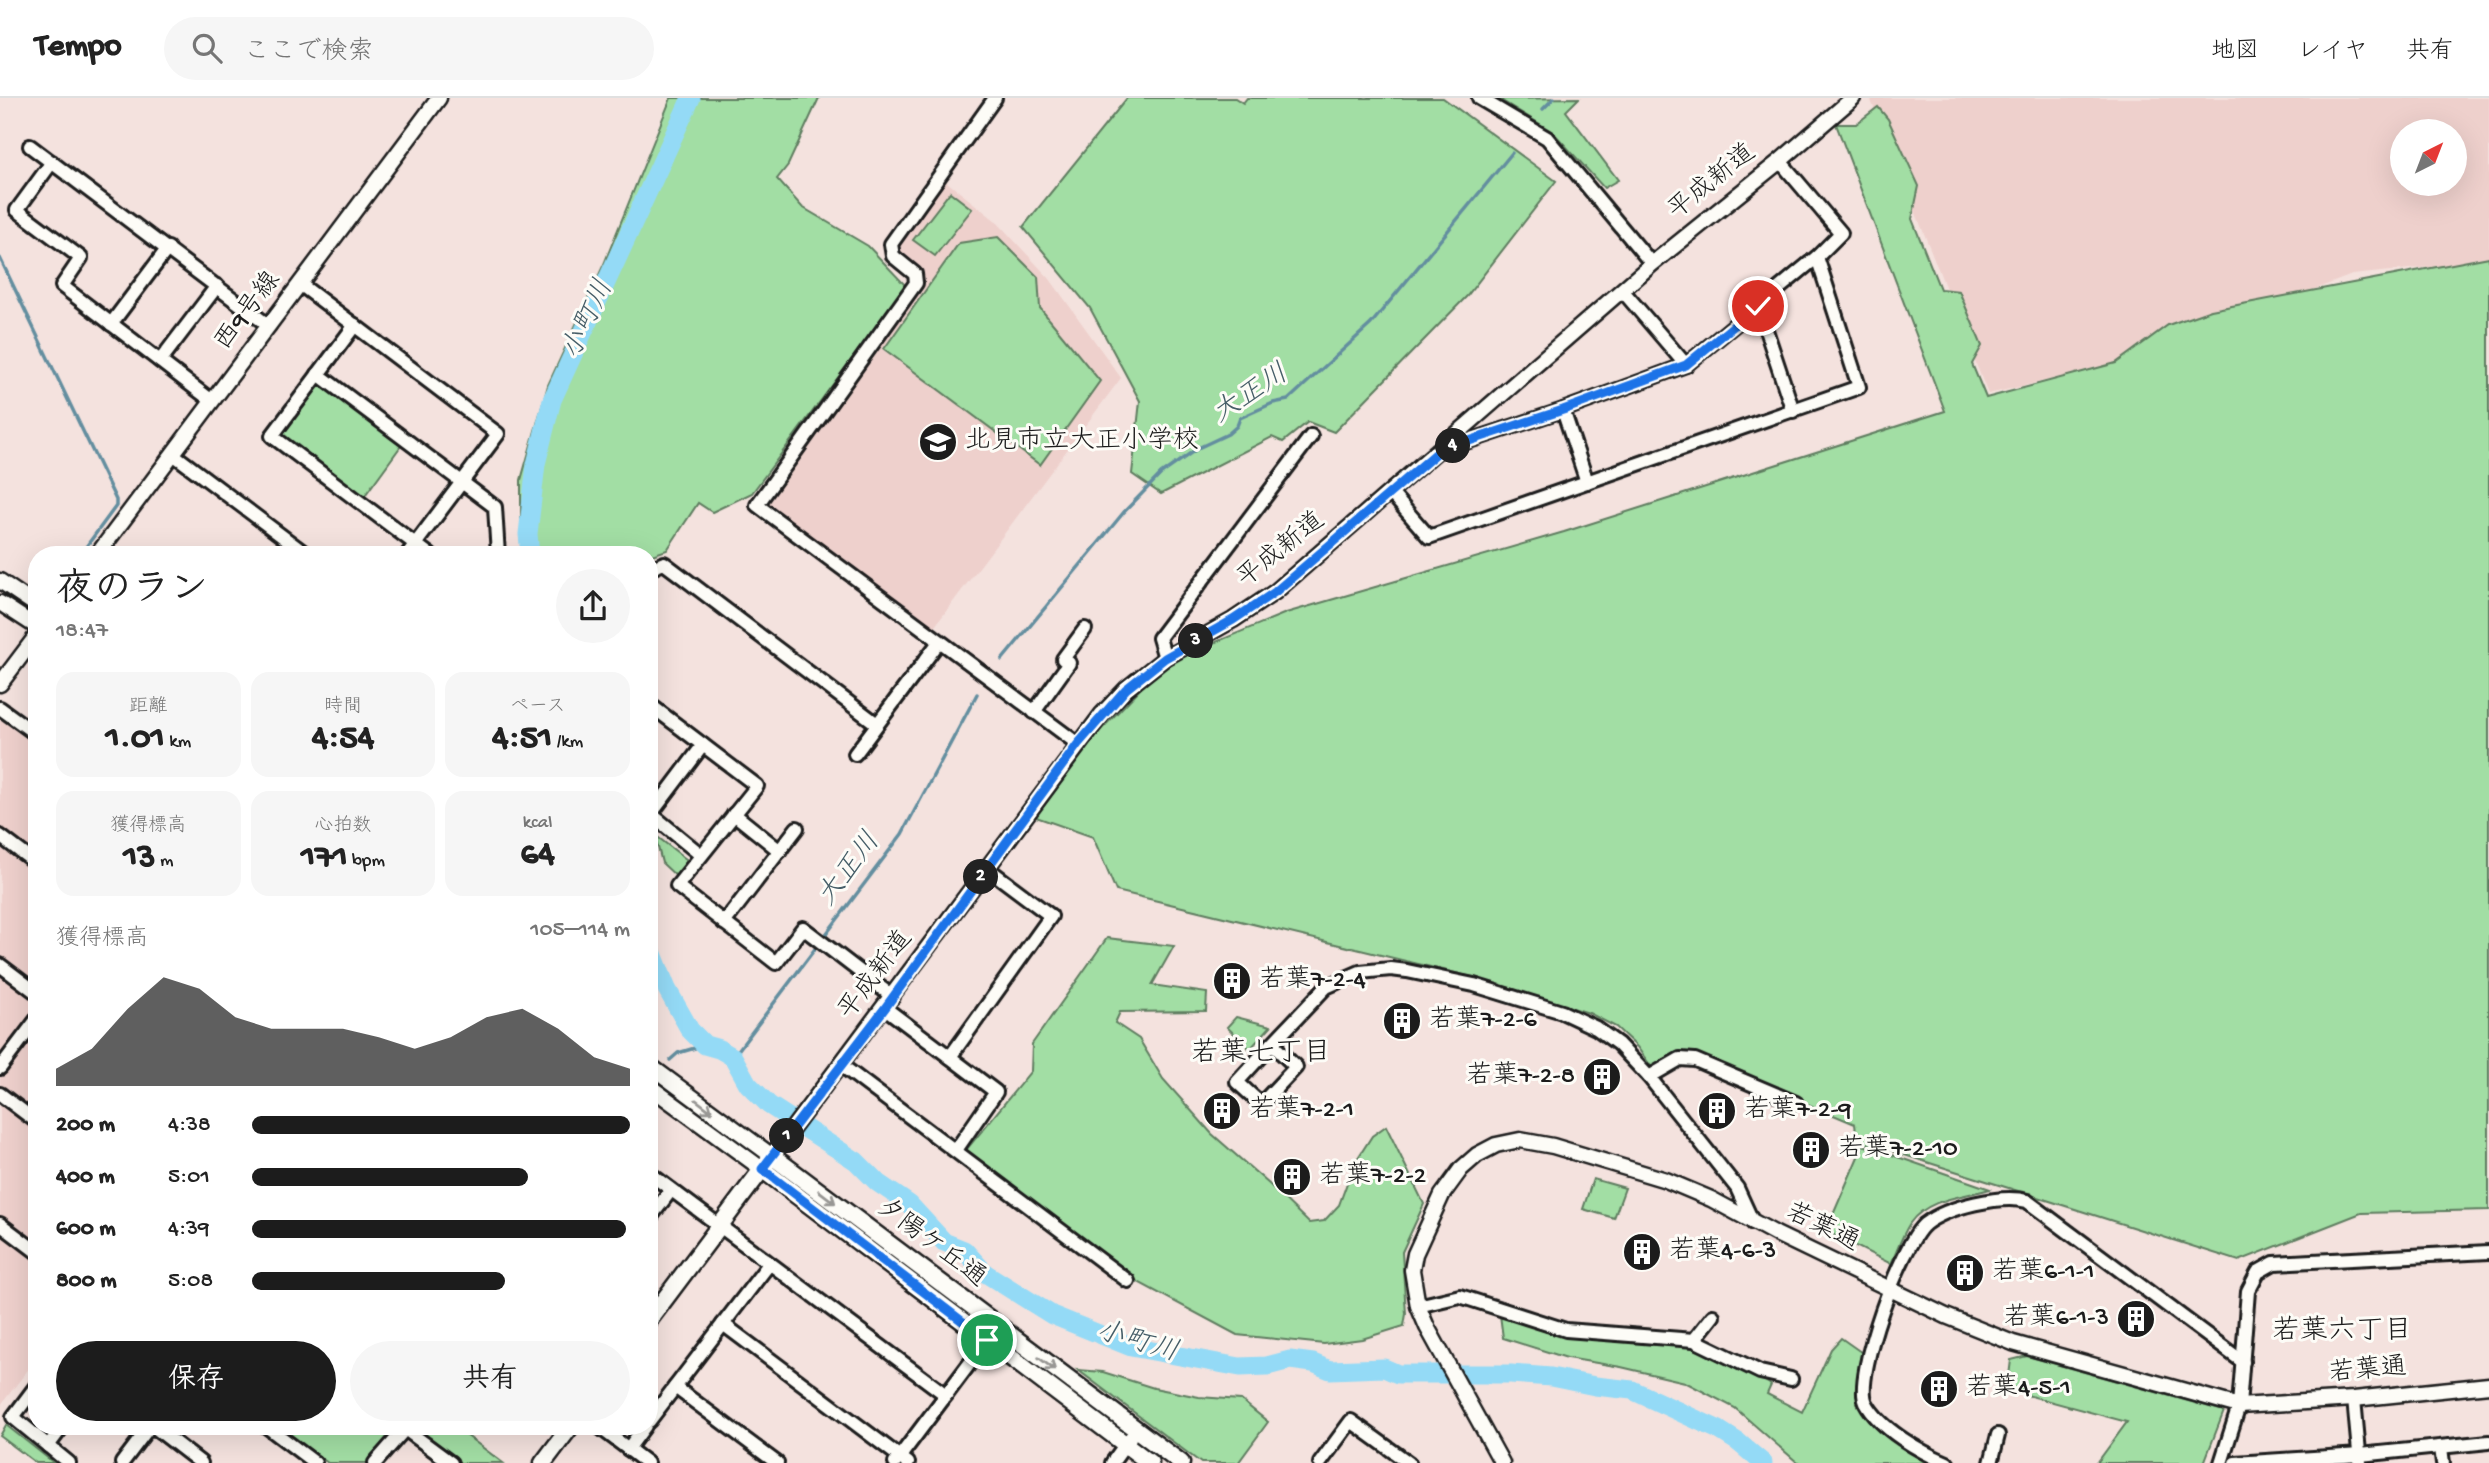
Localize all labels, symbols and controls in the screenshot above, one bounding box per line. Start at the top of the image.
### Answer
search box [164,17,654,80]
text: Tempo [35,29,122,67]
icon: search [188,29,226,67]
text: ここで検索 [244,38,374,69]
text: 地図 [2211,38,2259,67]
text: レイヤ [2297,38,2368,67]
text: 共有 [2406,38,2454,67]
north arrow [2390,119,2468,196]
map controls [2390,119,2467,196]
street label: 平成新道 [1662,137,1763,228]
street label: 西9号線 [208,266,289,358]
water label: 小町川 [556,275,622,365]
pin [1728,276,1788,336]
icon: check [1739,287,1777,325]
water label: 大正川 [1207,358,1295,432]
school or university icon: 北見市立大正小学校 [917,421,959,463]
place label: 北見市立大正小学校 [965,426,1199,458]
pin: 4 [1436,428,1470,464]
text: 4 [1448,434,1457,457]
street label: 平成新道 [1231,505,1332,596]
button: share [556,569,630,643]
text: 夜のラン [56,570,208,614]
text: 18:47 [56,618,108,645]
pin: 3 [1178,624,1214,658]
text: 3 [1191,629,1200,652]
text: 距離 [129,696,167,719]
text: 時間 [324,696,362,719]
text: ペース [510,696,566,719]
text: 1.01 [106,719,165,760]
text: 4:54 [312,719,374,760]
text: 4:51 [492,719,552,760]
text: km [165,731,191,754]
text: /km [552,731,583,754]
text: kcal [523,812,553,835]
text: 獲得標高 [110,815,186,838]
text: 心拍数 [314,815,372,838]
water label: 大正川 [812,827,888,913]
text: 64 [521,835,555,876]
text: 13 [123,838,155,879]
text: 171 [301,838,348,879]
text: m [155,850,173,873]
text: bpm [348,850,385,873]
pin: 2 [964,860,998,894]
text: 2 [976,865,985,888]
text: 105–114 m [530,917,630,944]
street label: 平成新道 [832,924,921,1027]
text: 獲得標高 [56,926,148,953]
building icon: 若葉7-2-4 [1211,960,1253,1002]
place label: 若葉7-2-4 [1259,964,1366,997]
building icon: 若葉7-2-6 [1381,1000,1423,1042]
place label: 若葉7-2-6 [1429,1004,1538,1037]
district label: 若葉七丁目 [1191,1037,1331,1071]
building icon: 若葉7-2-8 [1581,1056,1623,1098]
place label: 若葉7-2-8 [1466,1060,1575,1093]
building icon: 若葉7-2-1 [1201,1090,1243,1132]
building icon: 若葉7-2-9 [1696,1090,1738,1132]
place label: 若葉7-2-1 [1249,1094,1354,1127]
place label: 若葉7-2-9 [1744,1094,1852,1127]
one-way arrow [694,1098,713,1113]
text: 200 m [56,1112,115,1139]
text: 4:38 [168,1112,211,1139]
pin: 1 [770,1118,804,1154]
text: 1 [783,1124,790,1147]
building icon: 若葉7-2-10 [1790,1129,1832,1171]
place label: 若葉7-2-10 [1838,1133,1958,1166]
building icon: 若葉7-2-2 [1271,1156,1313,1198]
place label: 若葉7-2-2 [1319,1160,1427,1193]
text: 400 m [56,1164,115,1191]
text: 5:01 [168,1164,210,1191]
one-way arrow [817,1189,836,1204]
street label: 夕陽ケ丘通 [869,1191,992,1296]
street label: 若葉通 [1780,1196,1865,1260]
text: 600 m [56,1216,116,1243]
text: 4:39 [168,1216,210,1243]
building icon: 若葉4-6-3 [1621,1231,1663,1273]
place label: 若葉4-6-3 [1669,1235,1776,1268]
building icon: 若葉6-1-1 [1944,1252,1986,1294]
place label: 若葉6-1-1 [1992,1256,2095,1289]
text: 800 m [56,1268,117,1295]
text: 5:08 [168,1268,213,1295]
building icon: 若葉6-1-3 [2115,1298,2157,1340]
place label: 若葉6-1-3 [2004,1302,2109,1335]
pin [957,1310,1017,1370]
district label: 若葉六丁目 [2272,1315,2412,1349]
water label: 小町川 [1092,1316,1182,1370]
icon: arrive [968,1321,1006,1359]
button: 保存 [56,1341,336,1421]
button: 共有 [350,1341,630,1421]
street label: 若葉通 [2328,1351,2408,1391]
one-way arrow [1038,1356,1056,1371]
building icon: 若葉4-5-1 [1918,1368,1960,1410]
place label: 若葉4-5-1 [1966,1372,2071,1405]

